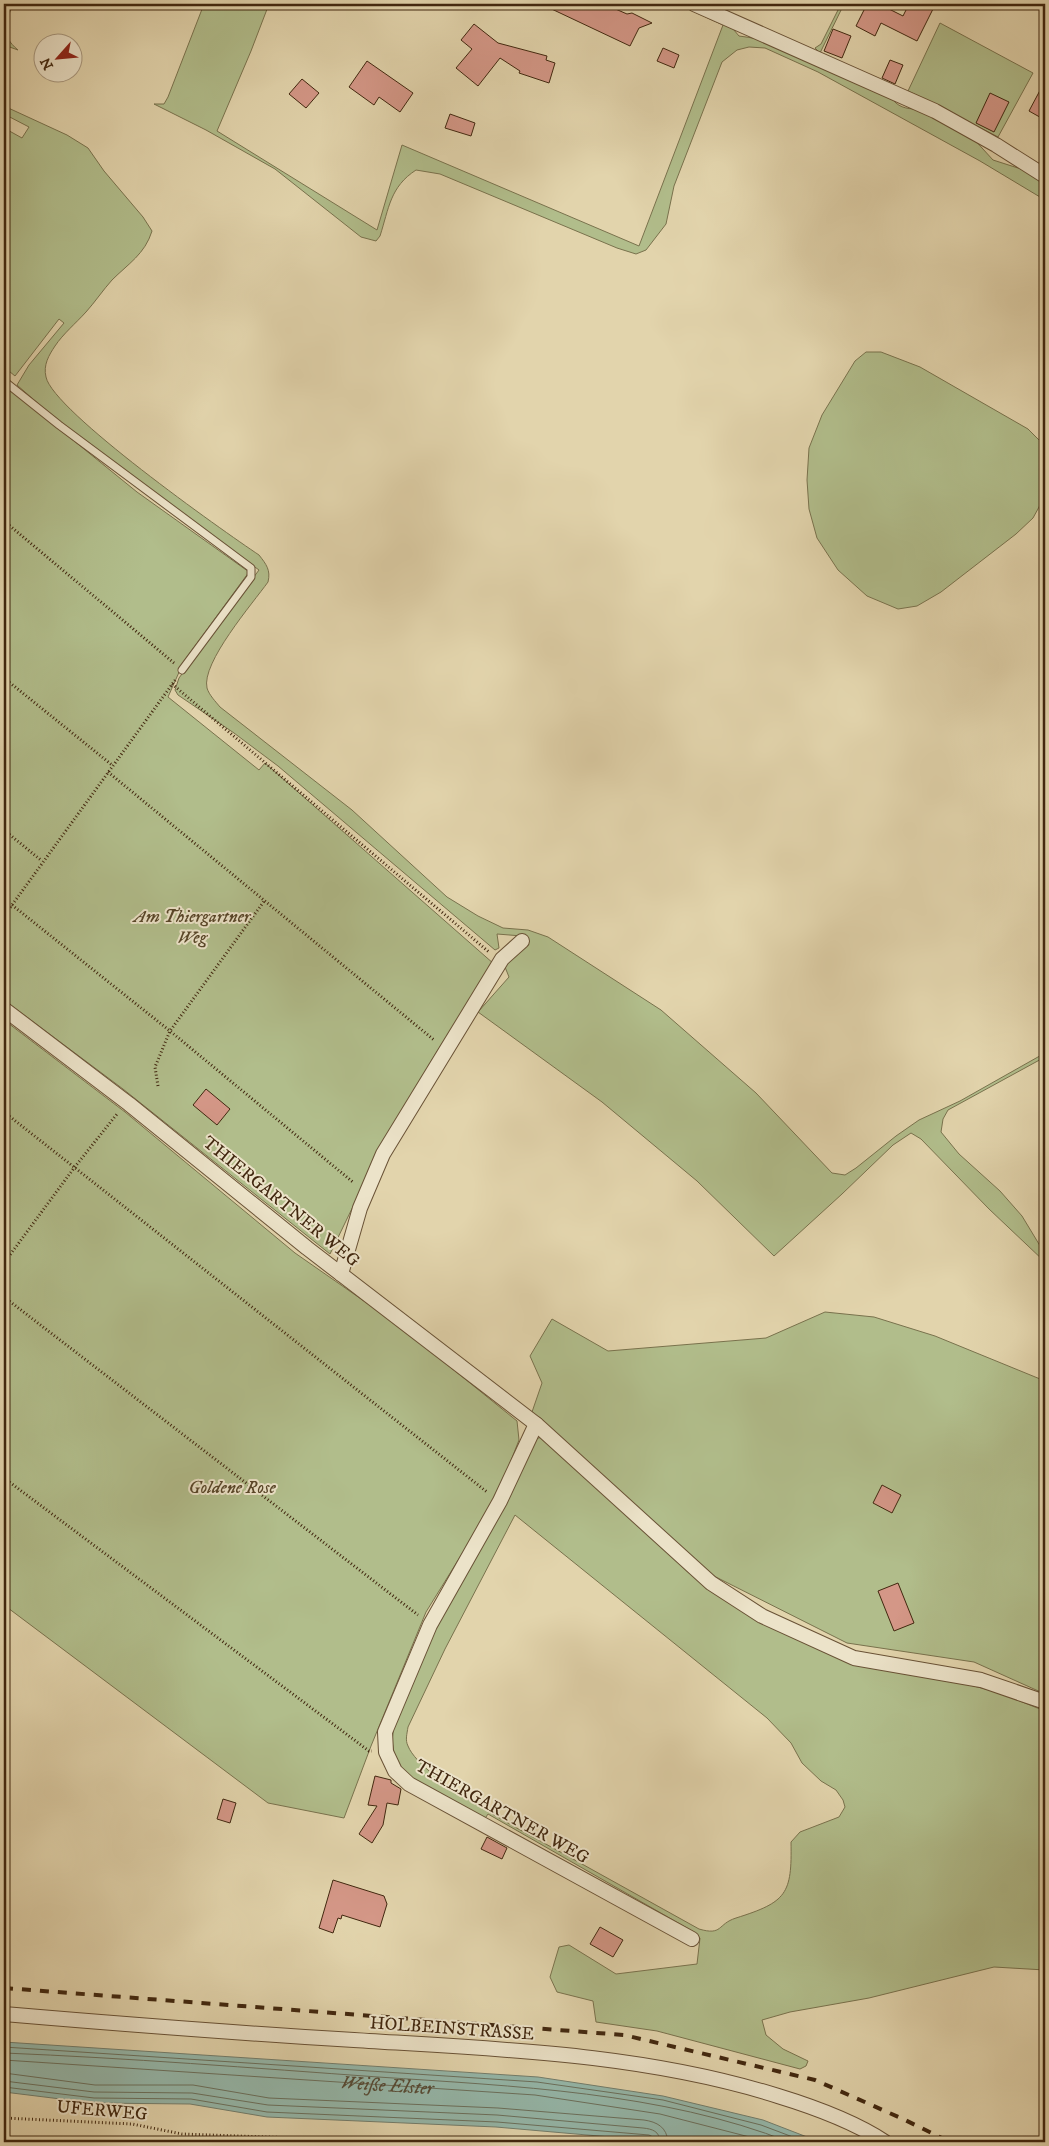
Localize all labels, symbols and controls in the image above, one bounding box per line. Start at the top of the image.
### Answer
north arrow [32,32,82,82]
text: N [36,54,58,73]
park label: Am Thiergartner Weg [132,906,252,949]
street label: THIERGARTNER WEG [198,1132,364,1272]
park label: Goldene Rose [188,1477,276,1499]
street label: THIERGARTNER WEG [411,1755,593,1869]
street label: HOLBEINSTRASSE [369,2012,535,2046]
water label: Weiße Elster [340,2071,437,2100]
street label: UFERWEG [56,2096,149,2126]

